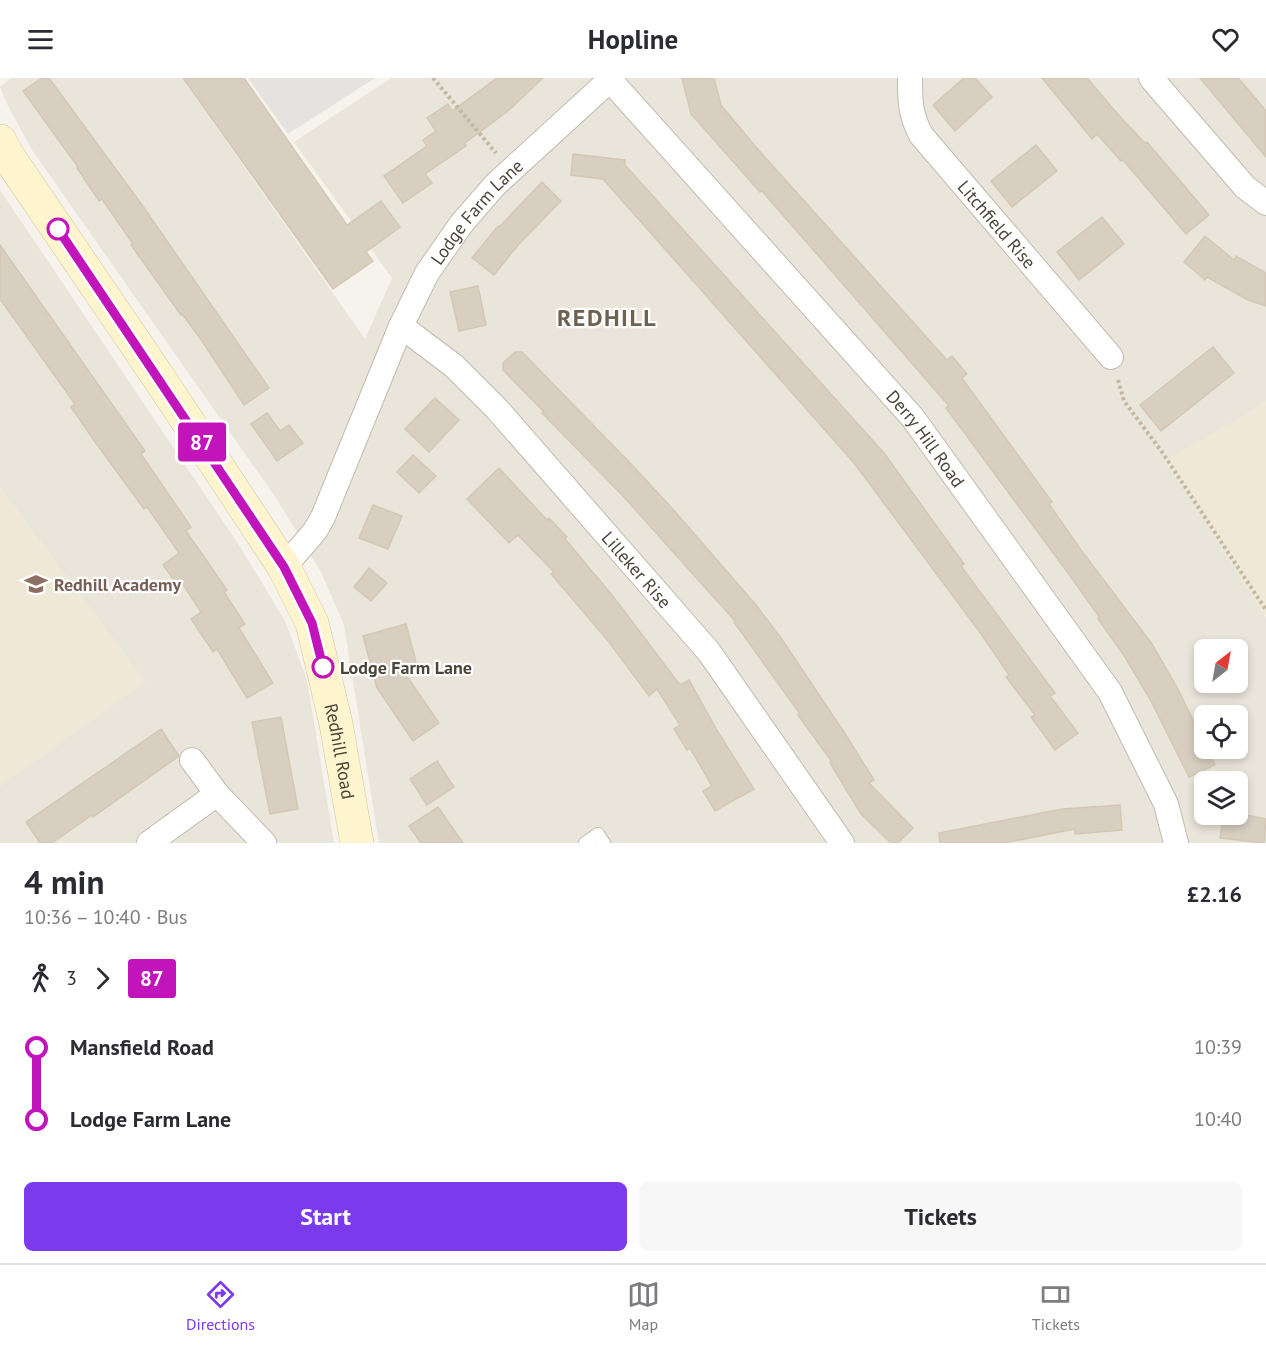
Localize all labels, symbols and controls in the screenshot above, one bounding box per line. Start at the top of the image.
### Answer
text: Hopline [588,22,678,56]
icon: menu [24,23,57,56]
icon: heart [1209,23,1242,56]
street label: Lodge Farm Lane [425,154,528,269]
street label: Litchfield Rise [953,175,1041,273]
unlabelled marker [47,218,69,240]
district label: REDHILL [557,302,657,333]
street label: Derry Hill Road [882,385,970,491]
line badge: 87 [175,422,229,462]
text: 87 [190,429,214,456]
street label: Lilleker Rise [597,526,677,613]
school or university icon: Redhill Academy [23,571,49,597]
place label: Redhill Academy [54,573,181,596]
north arrow [1194,639,1248,693]
map controls [1194,639,1248,825]
marker: Lodge Farm Lane [312,656,334,678]
place label: Lodge Farm Lane [340,656,472,679]
street label: Redhill Road [320,701,361,801]
button: locate [1194,705,1248,759]
button: layers [1194,771,1248,825]
text: 4 min [24,860,105,903]
text: £2.16 [1187,880,1242,908]
text: 10:36 – 10:40 · Bus [24,904,188,930]
icon: walk [24,962,57,995]
icon: forward [86,962,119,995]
text: 3 [66,965,77,991]
text: 87 [140,965,164,992]
text: Mansfield Road [70,1033,214,1061]
text: 10:39 [1194,1034,1242,1060]
text: Lodge Farm Lane [70,1105,231,1133]
text: 10:40 [1194,1106,1242,1132]
button: Start [24,1182,627,1251]
button: Tickets [639,1182,1242,1251]
tab: Directions [186,1278,255,1334]
tab: Map [627,1278,660,1334]
tab: Tickets [1032,1278,1080,1334]

